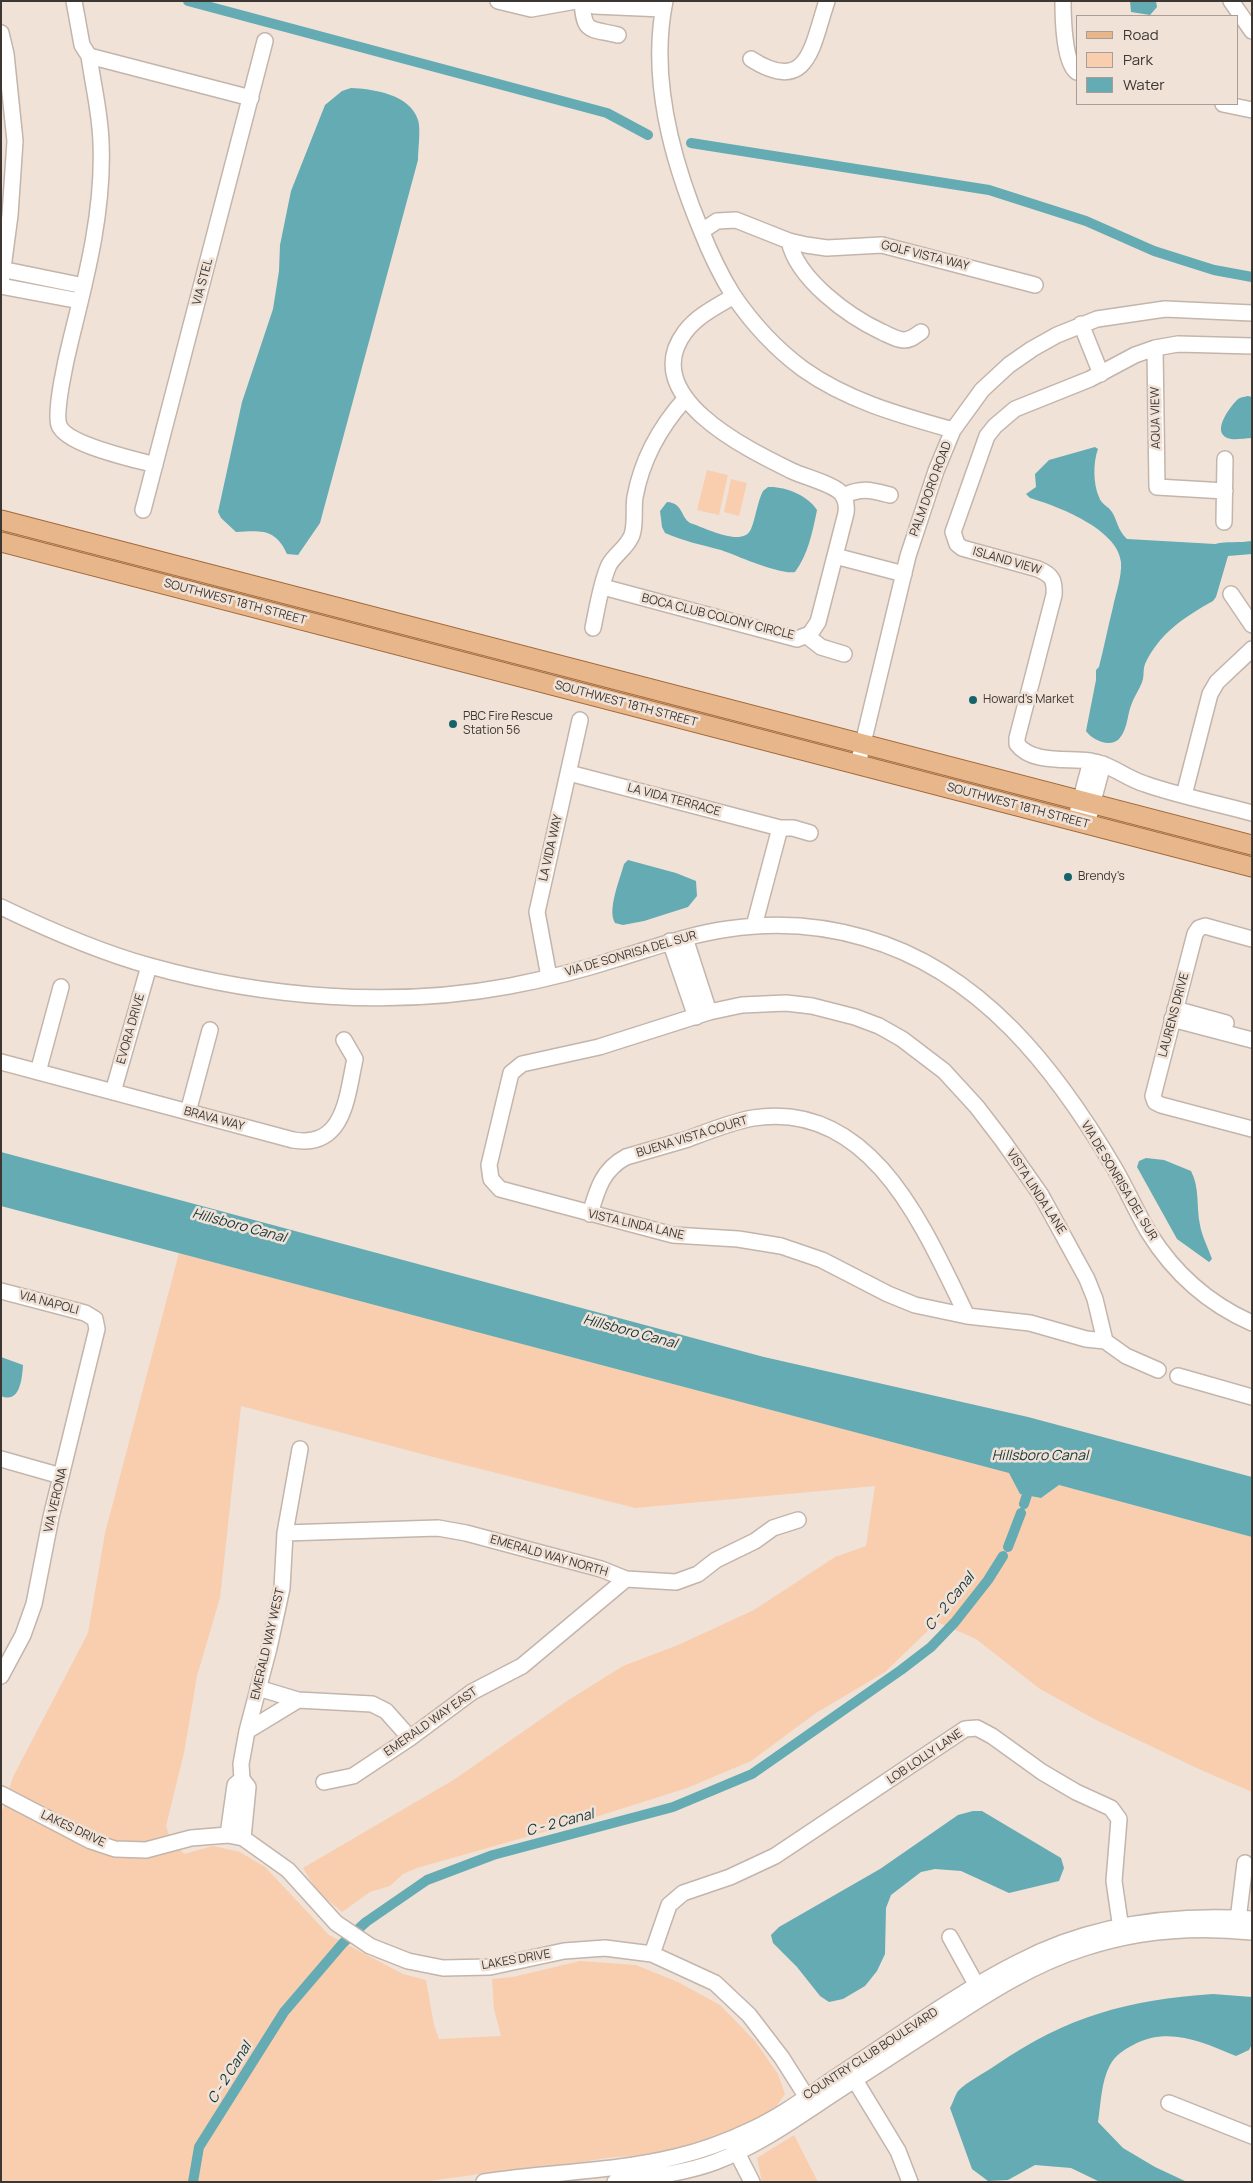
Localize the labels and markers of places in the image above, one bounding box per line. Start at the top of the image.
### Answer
place label: Howard's Market [983,693,1074,707]
marker: Howard's Market [967,694,979,706]
place label: PBC Fire Rescue Station 56 [463,710,553,738]
marker: PBC Fire Rescue Station 56 [447,718,459,730]
place label: Brendy's [1078,870,1125,884]
marker: Brendy's [1062,871,1074,883]

